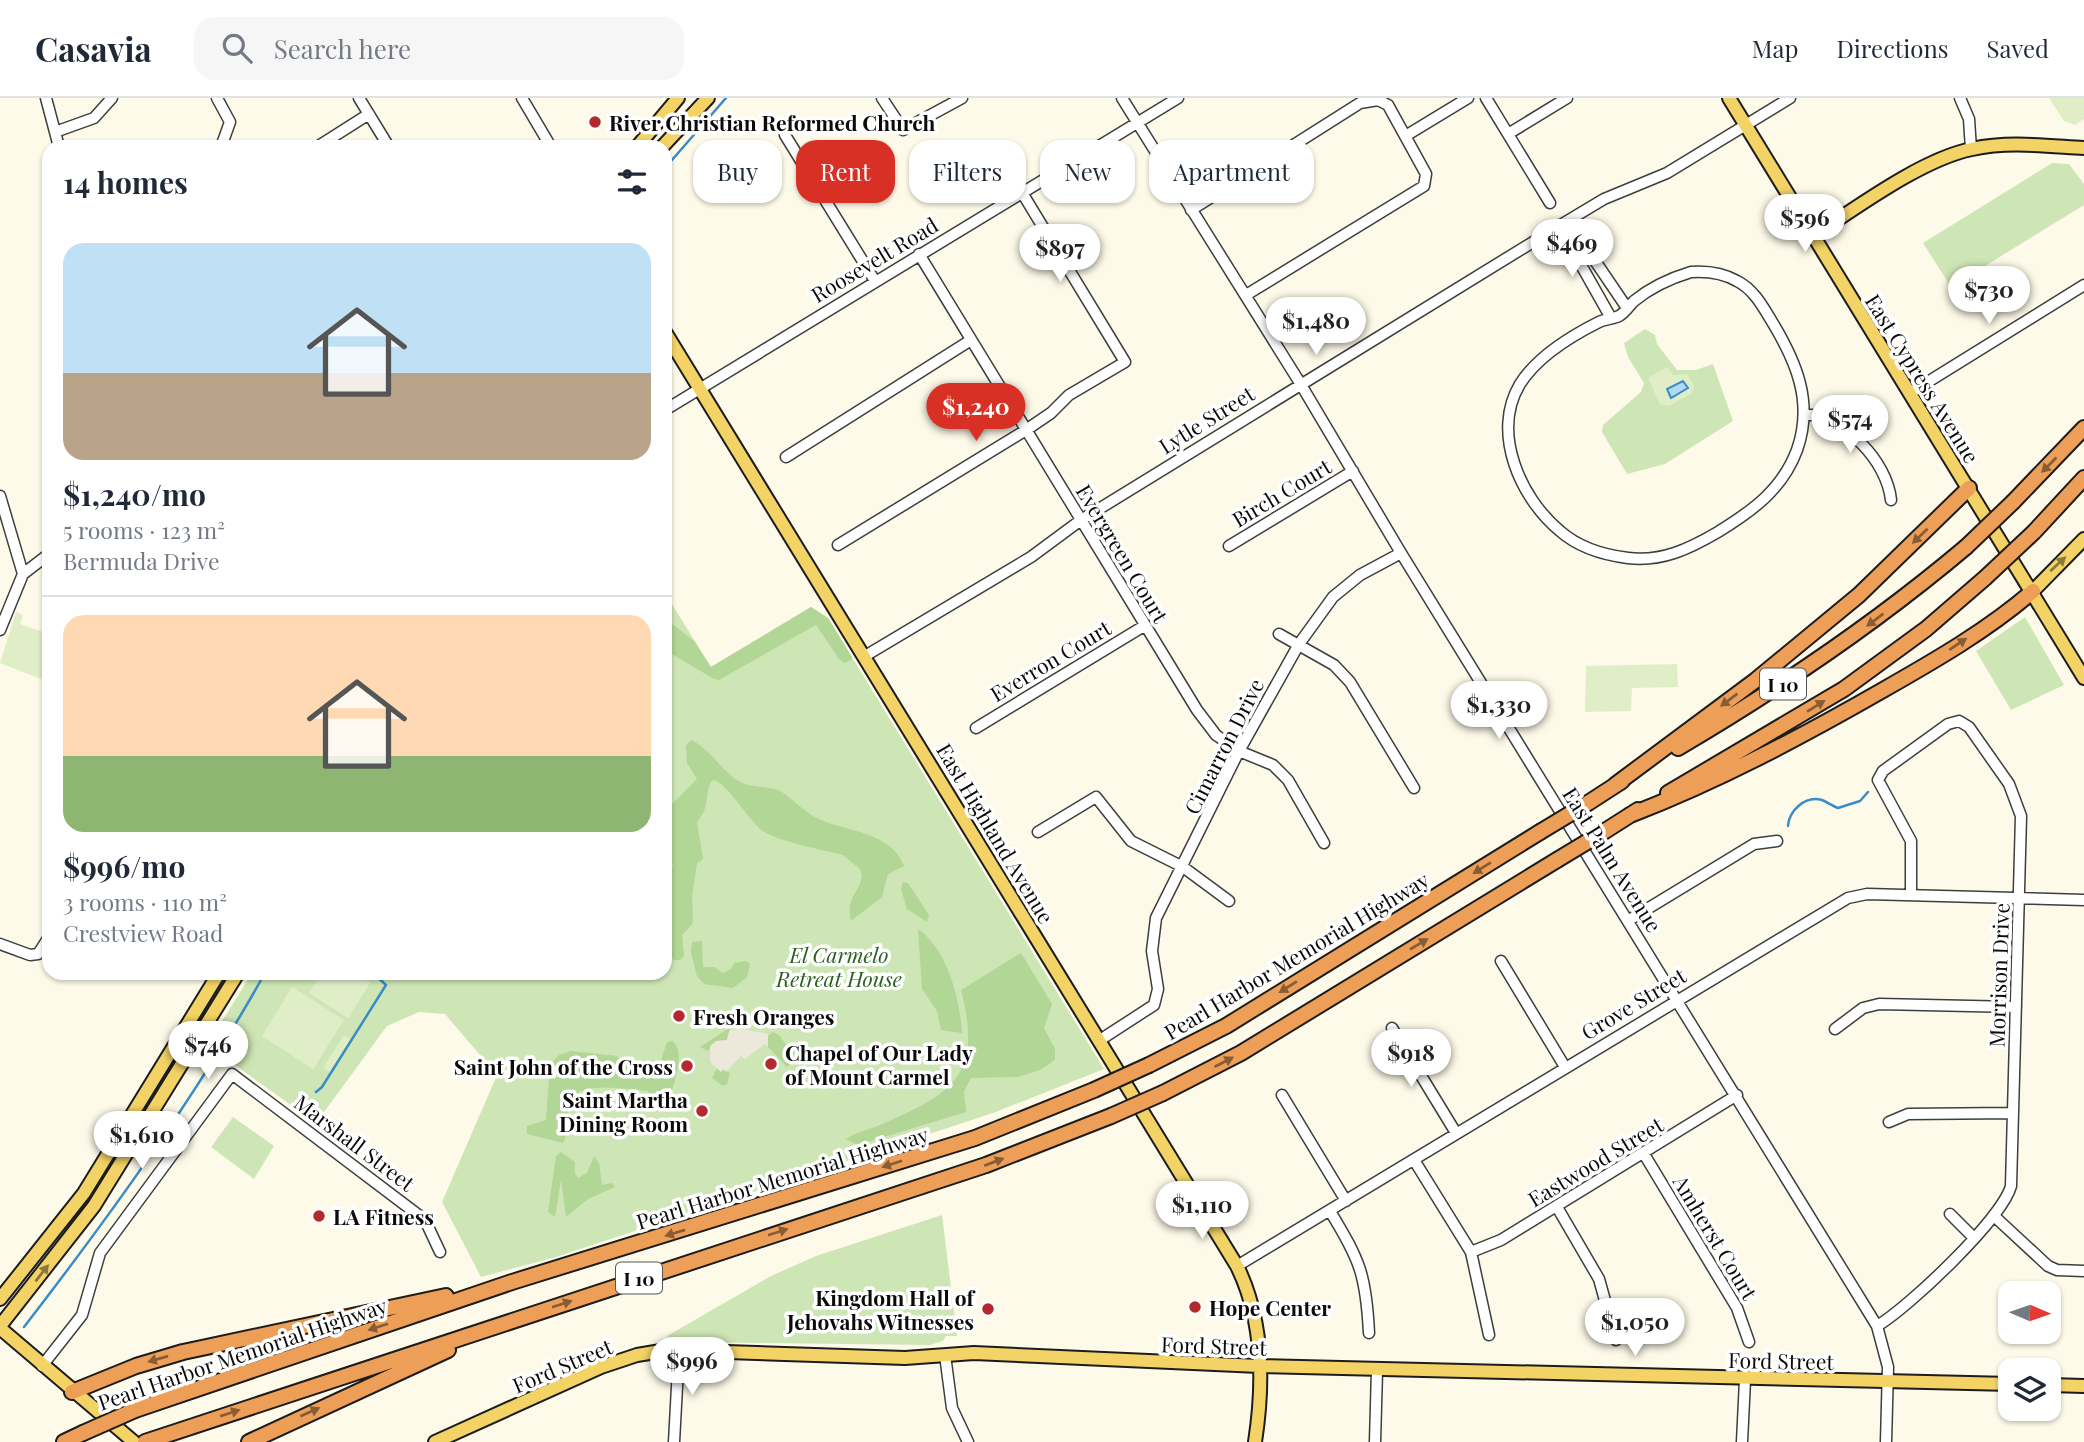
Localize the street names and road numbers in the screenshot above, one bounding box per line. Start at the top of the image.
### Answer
street label: Roosevelt Road [805,210,943,308]
street label: East Cypress Avenue [1860,288,1986,468]
street label: Lytle Street [1153,378,1259,459]
street label: Birch Court [1226,451,1336,533]
street label: Evergreen Court [1071,479,1176,628]
street label: Everron Court [985,613,1116,707]
road number: I 10 [1760,668,1806,699]
street label: Cimarron Drive [1177,673,1269,819]
street label: East Highland Avenue [931,738,1061,928]
street label: East Palm Avenue [1557,781,1669,937]
street label: Pearl Harbor Memorial Highway [1158,864,1434,1045]
street label: Morrison Drive [1981,902,2015,1048]
street label: Grove Street [1575,960,1691,1045]
street label: Marshall Street [289,1088,421,1197]
street label: Eastwood Street [1522,1109,1668,1212]
street label: Pearl Harbor Memorial Highway [633,1119,932,1235]
street label: Amherst Court [1667,1169,1765,1305]
road number: I 10 [616,1262,662,1294]
street label: Pearl Harbor Memorial Highway [94,1290,391,1416]
street label: Ford Street [1161,1329,1268,1361]
street label: Ford Street [508,1331,617,1399]
street label: Ford Street [1728,1345,1835,1375]

